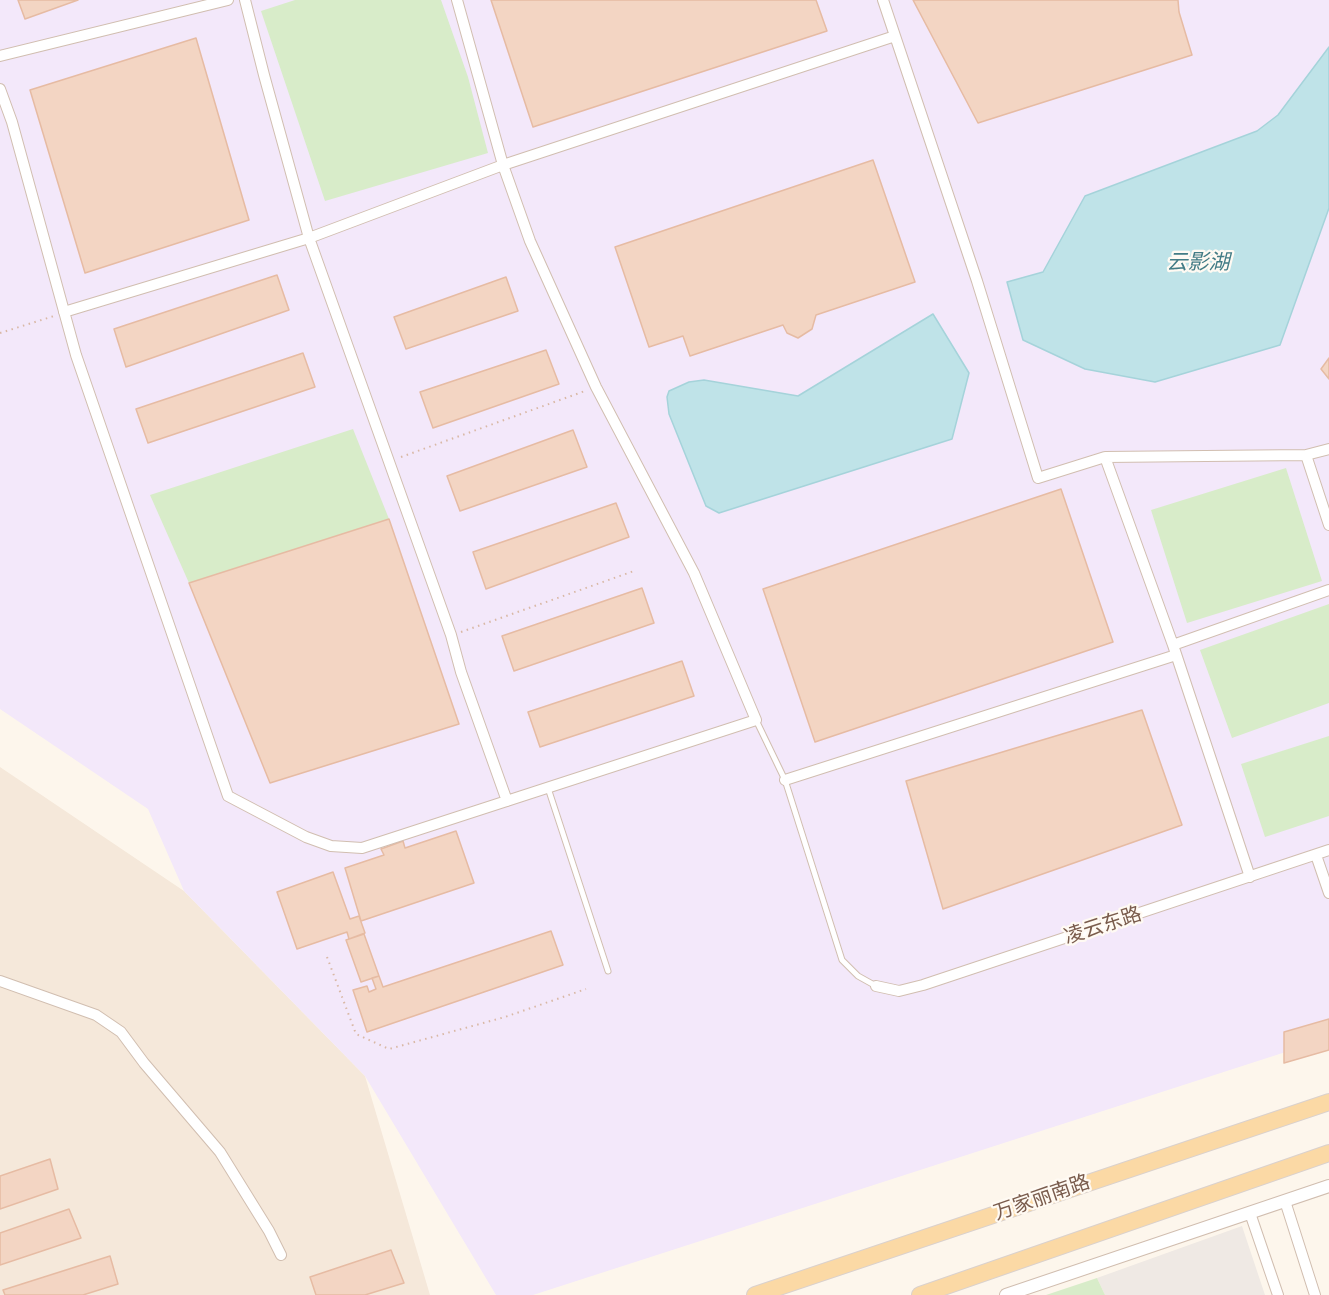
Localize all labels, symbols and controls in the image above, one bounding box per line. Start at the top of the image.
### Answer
water label: 云影湖 [1167,250,1229,276]
street label: 凌云东路 [1061,902,1145,950]
street label: 万家丽南路 [991,1170,1093,1226]

